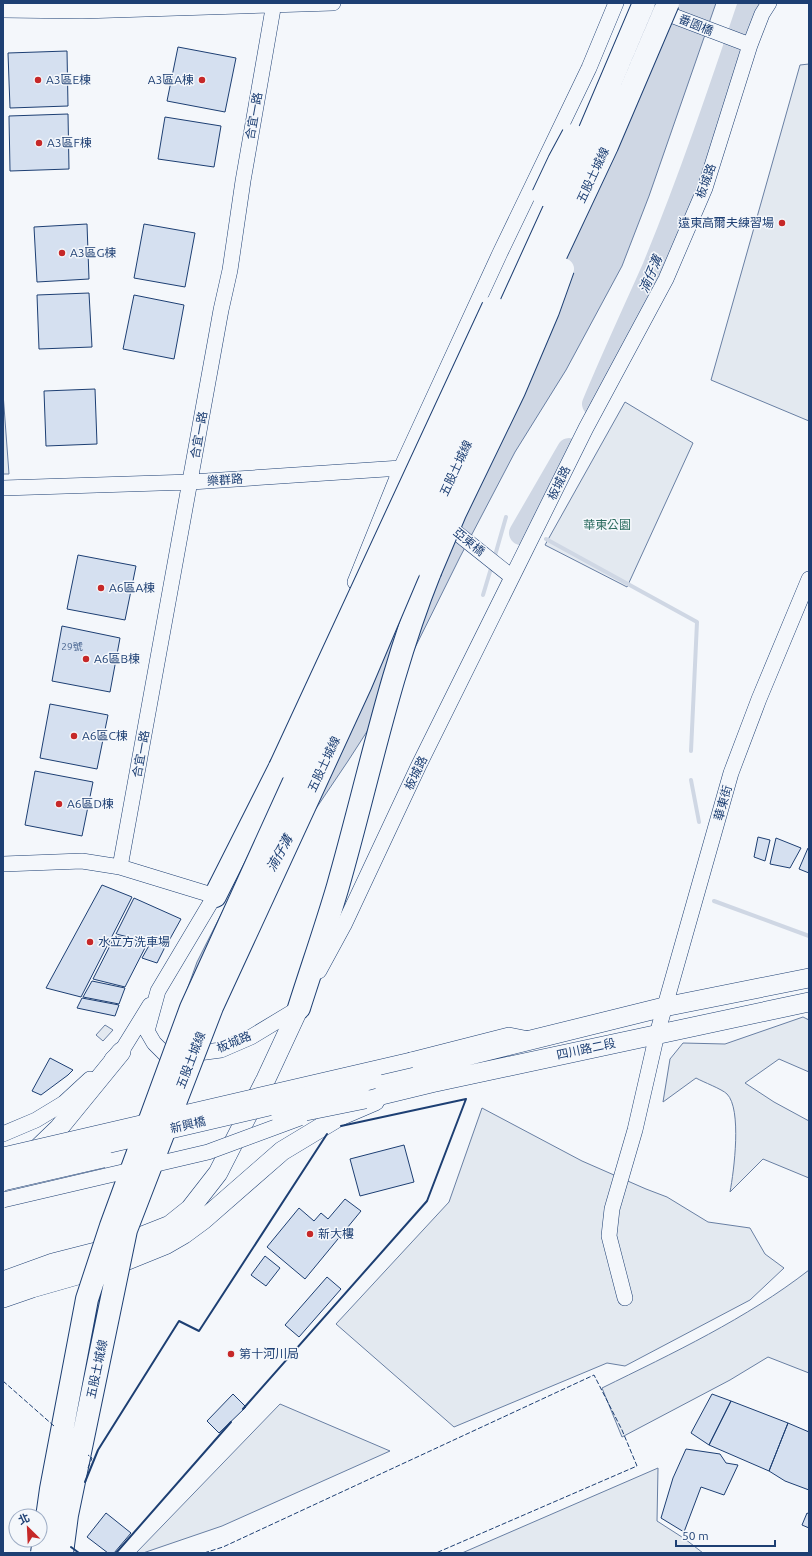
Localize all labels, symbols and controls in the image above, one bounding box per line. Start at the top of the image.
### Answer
street label: 番園橋 [677,12,715,37]
place label: A3區E棟 [46,73,91,86]
place label: A3區A棟 [148,73,194,86]
marker: A3區E棟 [33,75,43,85]
marker: A3區A棟 [197,75,207,85]
street label: 合宜一路 [243,91,264,141]
place label: A3區F棟 [47,136,92,149]
marker: A3區F棟 [34,138,44,148]
street label: 五股土城線 [574,145,611,205]
street label: 板城路 [693,162,718,200]
place label: 遠東高爾夫練習場 [678,216,774,229]
marker: 遠東高爾夫練習場 [777,218,787,228]
place label: A3區G棟 [70,246,117,259]
marker: A3區G棟 [57,248,67,258]
water label: 湳仔溝 [636,251,665,295]
street label: 合宜一路 [188,410,209,460]
street label: 五股土城線 [437,438,474,498]
street label: 板城路 [545,464,572,502]
street label: 樂群路 [207,472,243,487]
park label: 華東公園 [583,518,631,531]
street label: 亞東橋 [451,525,487,558]
place label: A6區A棟 [109,581,155,594]
marker: A6區A棟 [96,583,106,593]
house number: 29號 [61,641,83,652]
place label: A6區B棟 [94,652,140,665]
marker: A6區B棟 [81,654,91,664]
place label: A6區C棟 [82,729,128,742]
street label: 合宜一路 [130,729,151,779]
marker: A6區C棟 [69,731,79,741]
street label: 五股土城線 [305,734,342,794]
street label: 板城路 [402,754,429,792]
street label: 華東街 [711,784,734,822]
place label: A6區D棟 [67,797,114,810]
marker: A6區D棟 [54,799,64,809]
water label: 湳仔溝 [263,831,296,873]
place label: 水立方洗車場 [98,935,170,948]
marker: 水立方洗車場 [85,937,95,947]
street label: 五股土城線 [174,1029,207,1090]
street label: 板城路 [215,1029,253,1054]
street label: 四川路二段 [555,1036,617,1061]
street label: 新興橋 [169,1114,207,1135]
place label: 新大樓 [318,1227,354,1240]
marker: 新大樓 [305,1229,315,1239]
street label: 五股土城線 [84,1338,109,1400]
place label: 第十河川局 [239,1347,299,1360]
marker: 第十河川局 [226,1349,236,1359]
north arrow [8,1508,48,1548]
text: 北 [16,1511,31,1527]
scale bar [676,1522,775,1548]
text: 50 m [682,1529,709,1542]

